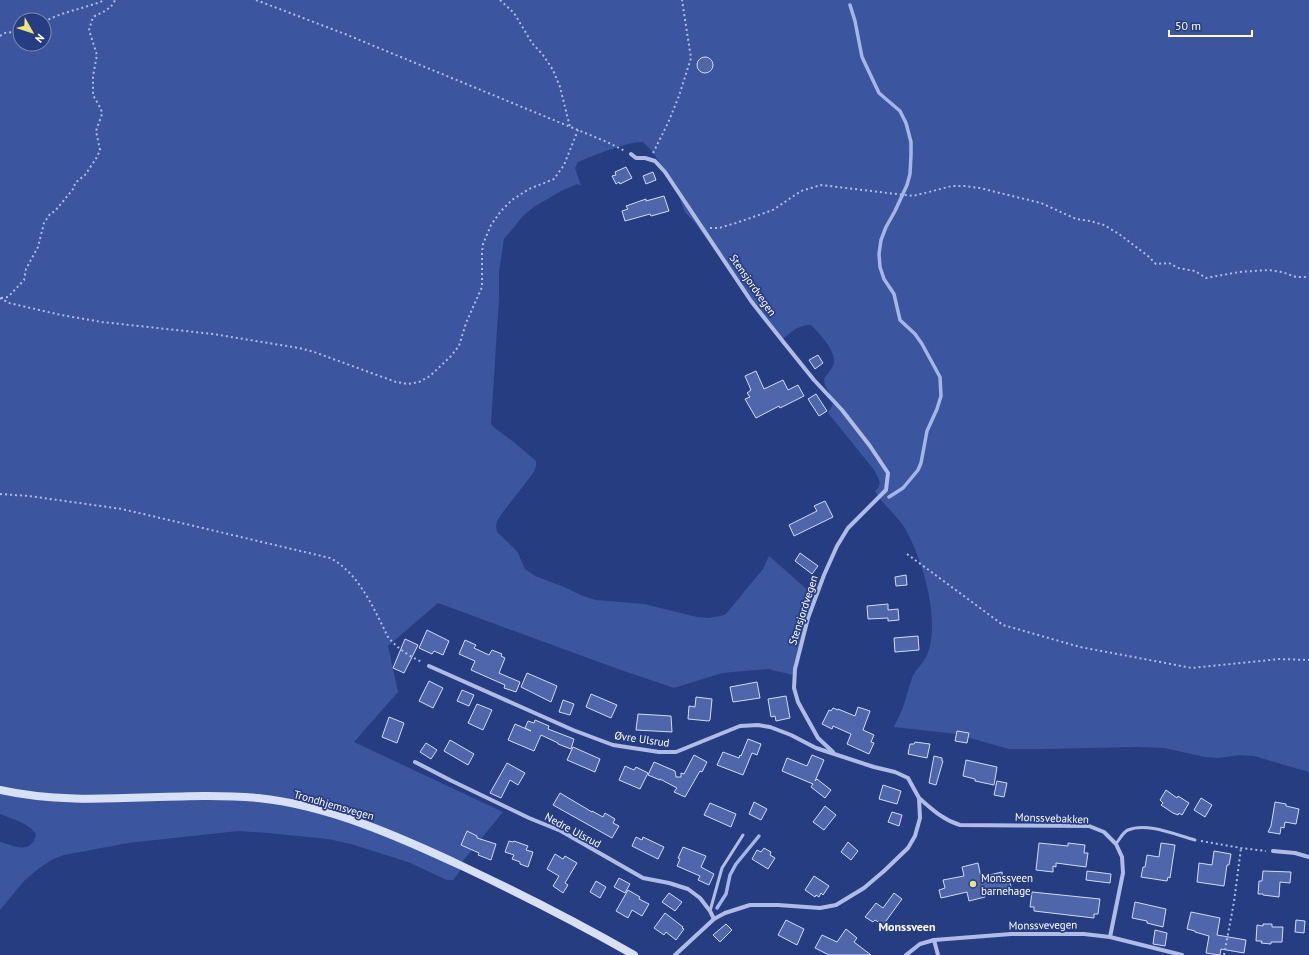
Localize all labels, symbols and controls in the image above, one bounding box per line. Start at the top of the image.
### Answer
north arrow [12,12,52,52]
scale bar [1169,12,1252,38]
text: 50 m [1175,18,1201,33]
text: N [32,31,47,46]
street label: Stensjordvegen [727,251,779,319]
street label: Stensjordvegen [785,573,821,647]
street label: Øvre Ulsrud [614,728,671,750]
street label: Trondhjemsvegen [292,787,376,823]
street label: Nedre Ulsrud [542,809,604,851]
street label: Monssvebakken [1015,810,1089,826]
place label: Monssveen barnehage [981,871,1033,898]
marker: Monssveen barnehage [968,879,978,889]
street label: Monssvevegen [1009,917,1077,933]
district label: Monssveen [878,919,936,934]

